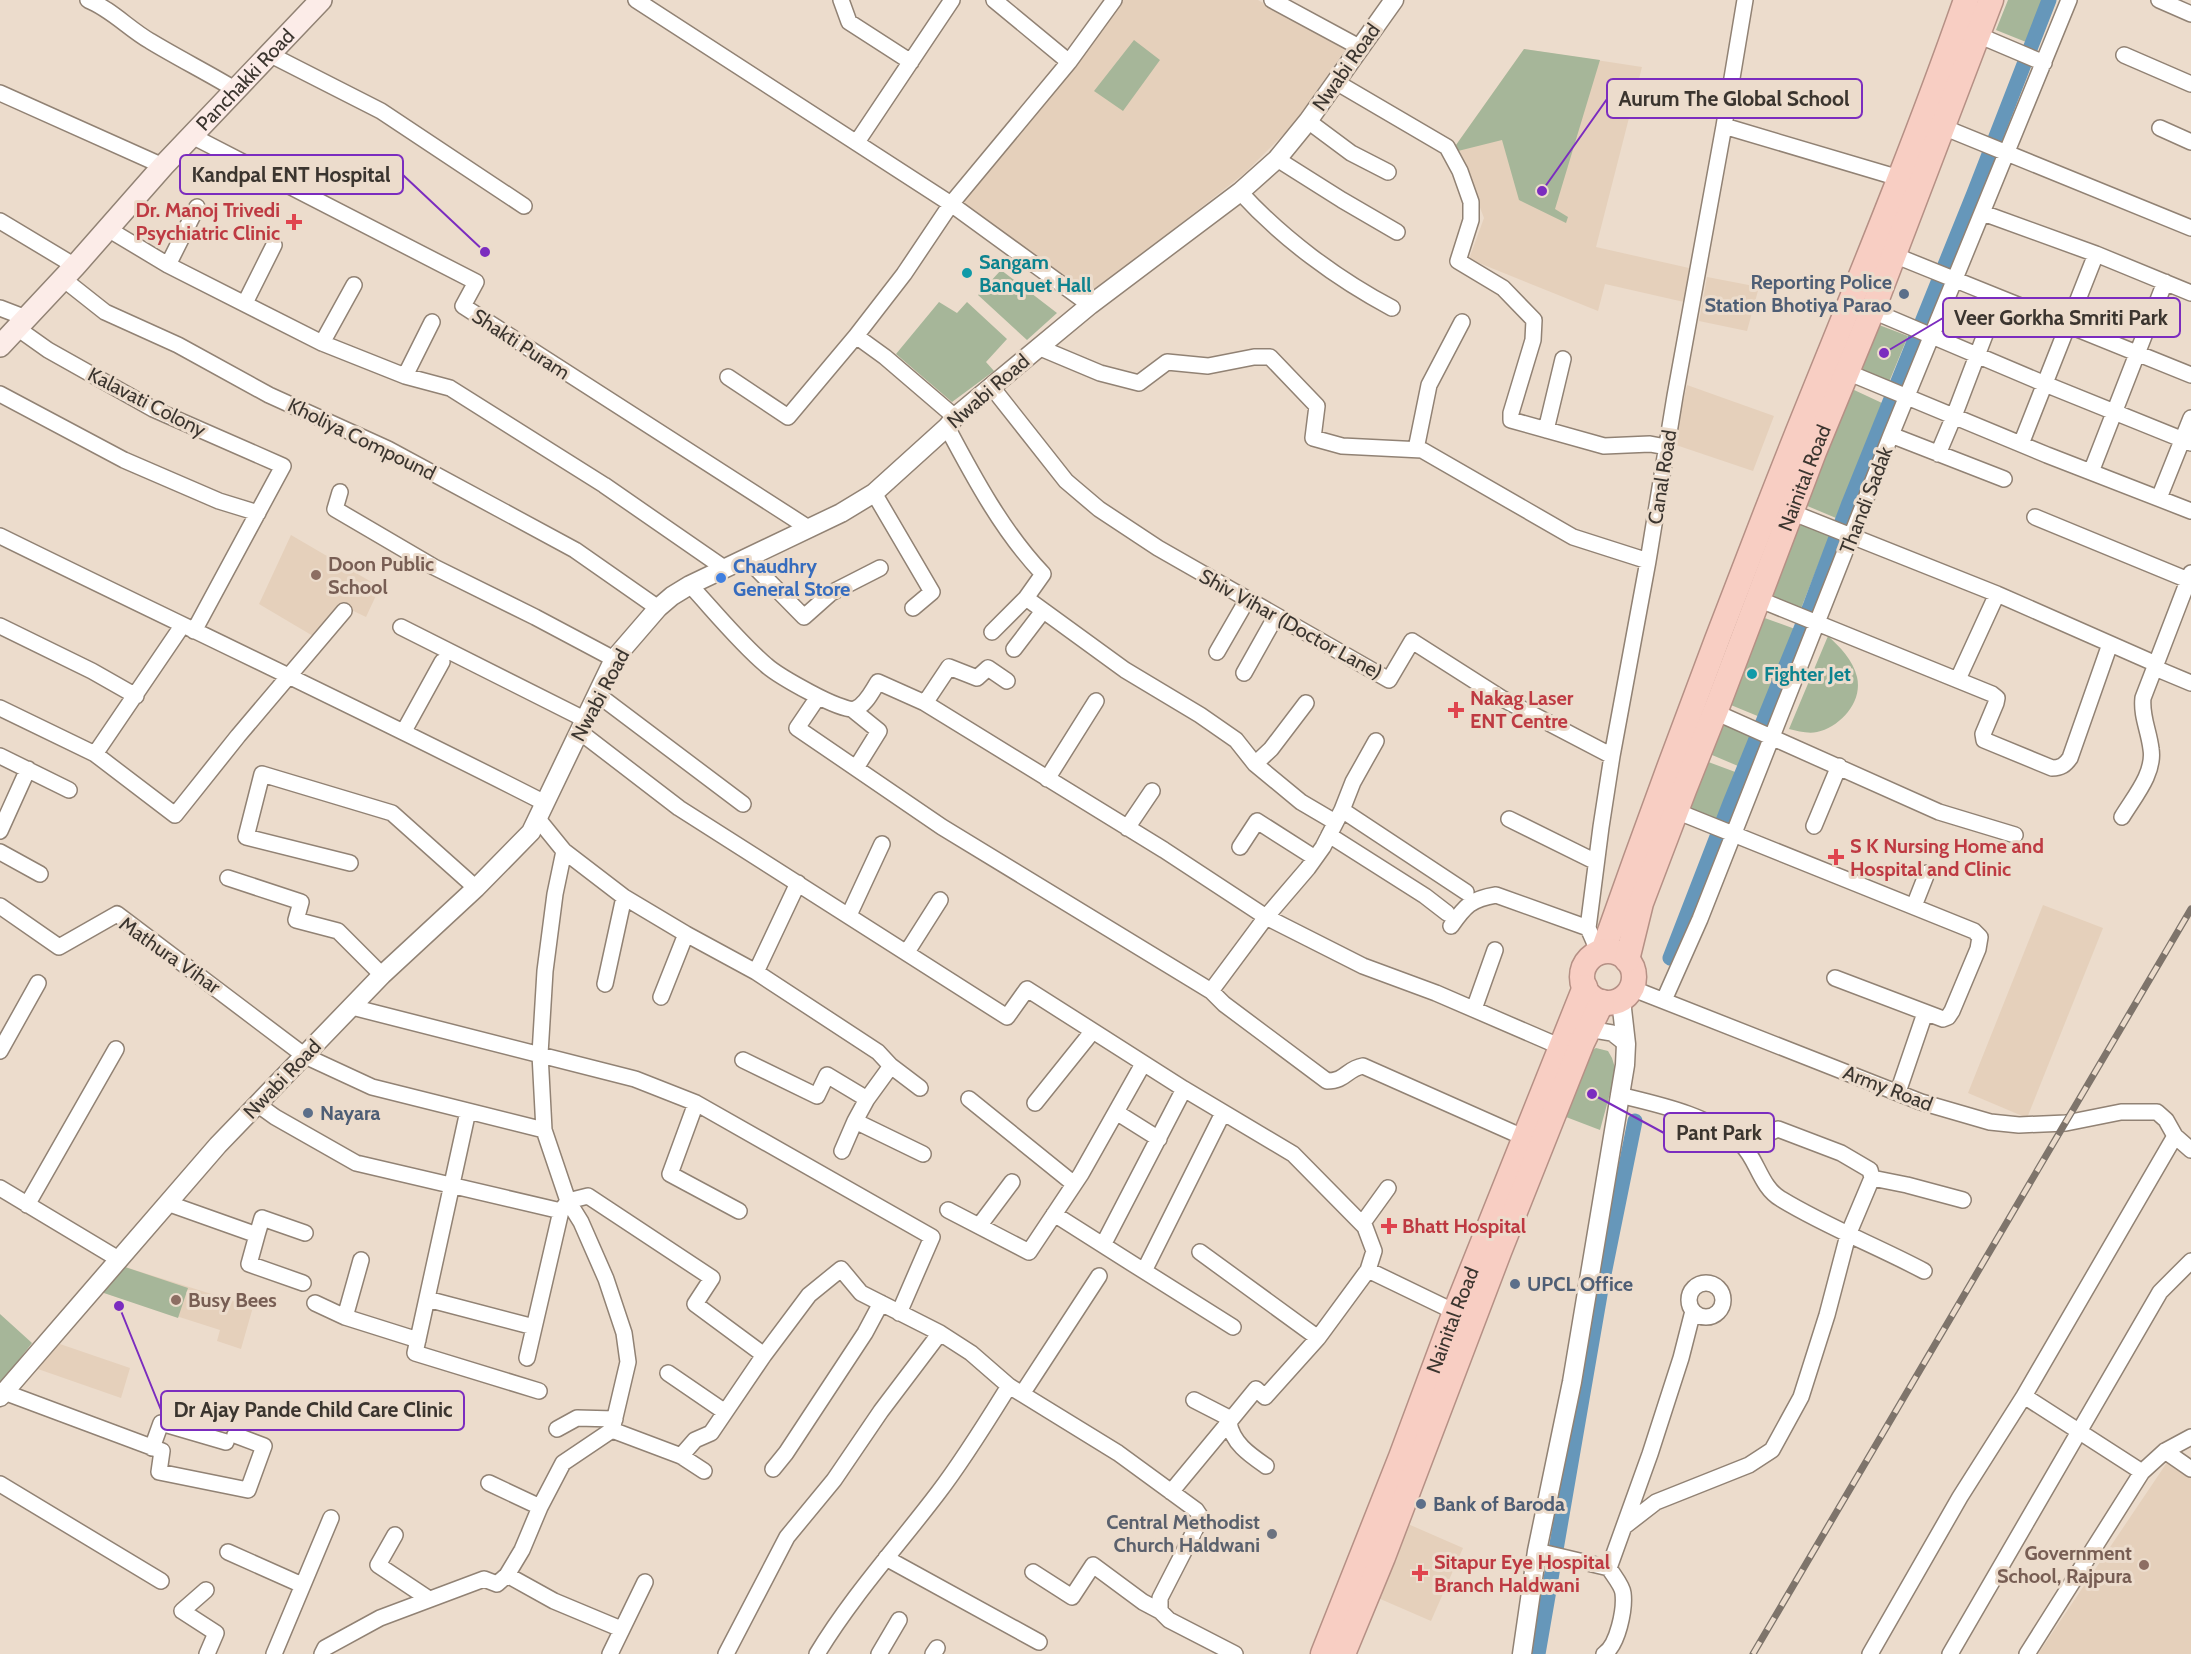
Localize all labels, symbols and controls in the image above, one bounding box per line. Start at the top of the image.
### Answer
street label: Nwabi Road [1307,19,1385,115]
street label: Panchakki Road [191,24,299,136]
callout: Aurum The Global School [1607,79,1862,118]
text: Aurum The Global School [1618,86,1850,111]
callout: Kandpal ENT Hospital [180,155,403,194]
text: Kandpal ENT Hospital [191,162,391,187]
place label: Dr. Manoj Trivedi Psychiatric Clinic [135,198,280,245]
marker: Dr. Manoj Trivedi Psychiatric Clinic [285,213,303,231]
place label: Sangam Banquet Hall [979,250,1092,297]
marker: Sangam Banquet Hall [960,266,974,280]
place label: Reporting Police Station Bhotiya Parao [1704,270,1892,317]
marker: Reporting Police Station Bhotiya Parao [1897,287,1911,301]
callout: Veer Gorkha Smriti Park [1943,298,2180,337]
street label: Shakti Puram [468,304,574,384]
text: Veer Gorkha Smriti Park [1954,305,2169,330]
street label: Nwabi Road [942,349,1034,433]
street label: Kalavati Colony [84,362,210,442]
street label: Kholiya Compound [284,393,440,485]
street label: Nainital Road [1773,421,1836,535]
street label: Canal Road [1643,428,1681,526]
street label: Thandi Sadak [1835,443,1897,557]
place label: Doon Public School [328,552,434,599]
place label: Chaudhry General Store [733,554,850,601]
street label: Shiv Vihar (Doctor Lane) [1195,564,1387,684]
marker: Doon Public School [309,568,323,582]
marker: Chaudhry General Store [714,571,728,585]
street label: Nwabi Road [566,645,634,745]
place label: Fighter Jet [1764,662,1851,686]
marker: Fighter Jet [1745,667,1759,681]
place label: Nakag Laser ENT Centre [1470,686,1574,733]
marker: Nakag Laser ENT Centre [1447,701,1465,719]
place label: S K Nursing Home and Hospital and Clinic [1850,834,2044,881]
marker: S K Nursing Home and Hospital and Clinic [1827,848,1845,866]
street label: Mathura Vihar [115,911,226,999]
street label: Nwabi Road [238,1034,326,1124]
street label: Army Road [1840,1060,1936,1116]
place label: Nayara [320,1101,381,1125]
marker: Nayara [301,1106,315,1120]
callout: Pant Park [1664,1113,1774,1152]
text: Pant Park [1676,1120,1763,1145]
place label: Bhatt Hospital [1402,1214,1526,1238]
marker: Bhatt Hospital [1380,1217,1398,1235]
street label: Nainital Road [1421,1263,1484,1377]
place label: UPCL Office [1527,1272,1633,1296]
marker: UPCL Office [1508,1277,1522,1291]
place label: Busy Bees [188,1288,277,1312]
marker: Busy Bees [169,1293,183,1307]
callout: Dr Ajay Pande Child Care Clinic [161,1391,464,1430]
text: Dr Ajay Pande Child Care Clinic [173,1397,453,1422]
place label: Bank of Baroda [1433,1492,1565,1516]
marker: Bank of Baroda [1414,1497,1428,1511]
place label: Central Methodist Church Haldwani [1106,1510,1260,1557]
marker: Central Methodist Church Haldwani [1265,1527,1279,1541]
place label: Government School, Rajpura [1997,1541,2132,1588]
place label: Sitapur Eye Hospital Branch Haldwani [1434,1550,1610,1597]
marker: Government School, Rajpura [2137,1558,2151,1572]
marker: Sitapur Eye Hospital Branch Haldwani [1411,1564,1429,1582]

